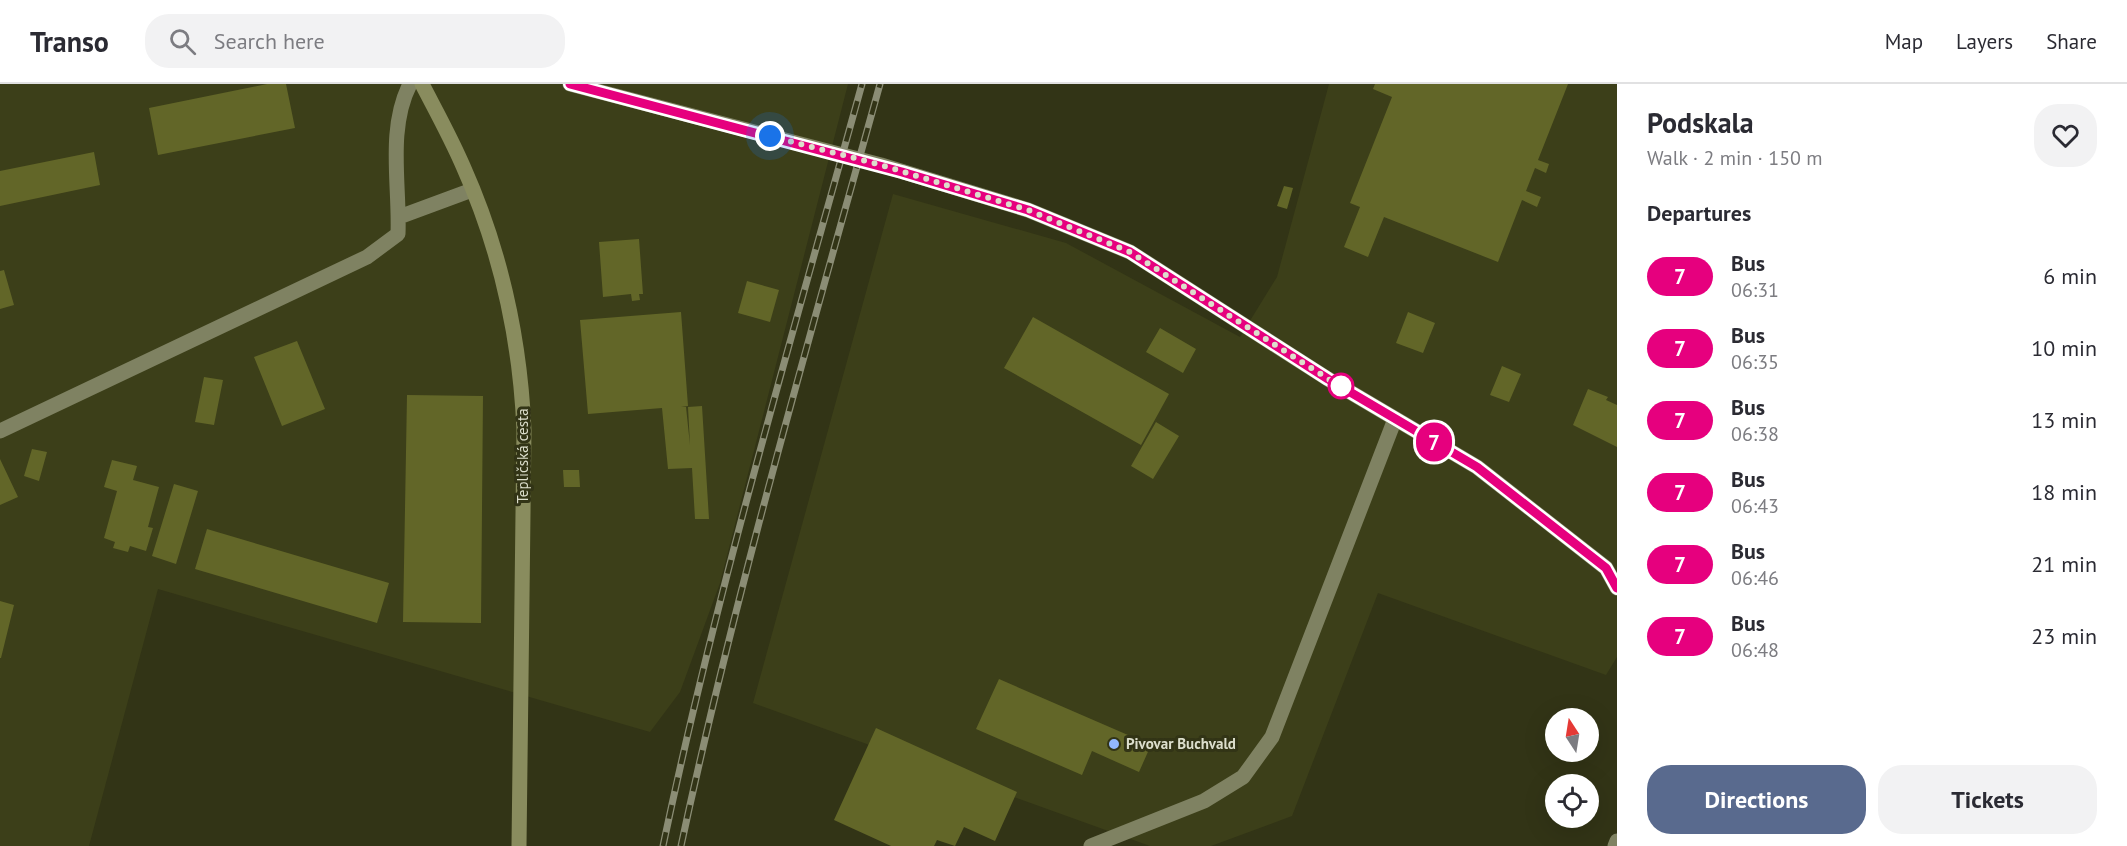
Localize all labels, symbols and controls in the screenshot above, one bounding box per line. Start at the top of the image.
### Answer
search box [145,14,565,68]
text: Transo [30,23,109,60]
icon: search [166,25,199,58]
text: Search here [214,27,325,55]
text: Map [1885,28,1923,55]
text: Layers [1956,28,2013,55]
text: Share [2046,28,2097,55]
text: Podskala [1647,104,1754,141]
button: heart [2034,104,2097,167]
your location [755,121,785,151]
text: Walk · 2 min · 150 m [1647,145,1823,171]
text: Departures [1647,199,1751,227]
text: Bus [1731,249,1765,277]
text: 6 min [2043,262,2097,290]
text: 7 [1674,263,1686,290]
text: 06:31 [1731,277,1779,303]
text: Bus [1731,321,1765,349]
text: 10 min [2031,334,2097,362]
text: 7 [1674,335,1686,362]
text: 06:35 [1731,349,1779,375]
unlabelled marker [1328,373,1354,399]
text: Bus [1731,393,1765,421]
text: 13 min [2031,406,2097,434]
text: 7 [1674,407,1686,434]
street label: Tepličská cesta [513,408,532,504]
text: 06:38 [1731,421,1779,447]
line badge: 7 [1414,422,1454,462]
text: 7 [1428,429,1440,456]
text: Bus [1731,465,1765,493]
text: 18 min [2031,478,2097,506]
text: 7 [1674,479,1686,506]
text: 06:43 [1731,493,1779,519]
text: Bus [1731,537,1765,565]
text: 21 min [2031,550,2097,578]
text: 7 [1674,551,1686,578]
text: 06:46 [1731,565,1779,591]
text: Bus [1731,609,1765,637]
text: 23 min [2031,622,2097,650]
text: 7 [1674,623,1686,650]
text: 06:48 [1731,637,1779,663]
north arrow [1545,708,1599,762]
map controls [1545,708,1599,828]
place label: Pivovar Buchvald [1126,734,1236,753]
marker: Pivovar Buchvald [1107,737,1121,751]
button: Directions [1647,765,1866,834]
button: Tickets [1878,765,2097,834]
button: locate [1545,774,1599,828]

